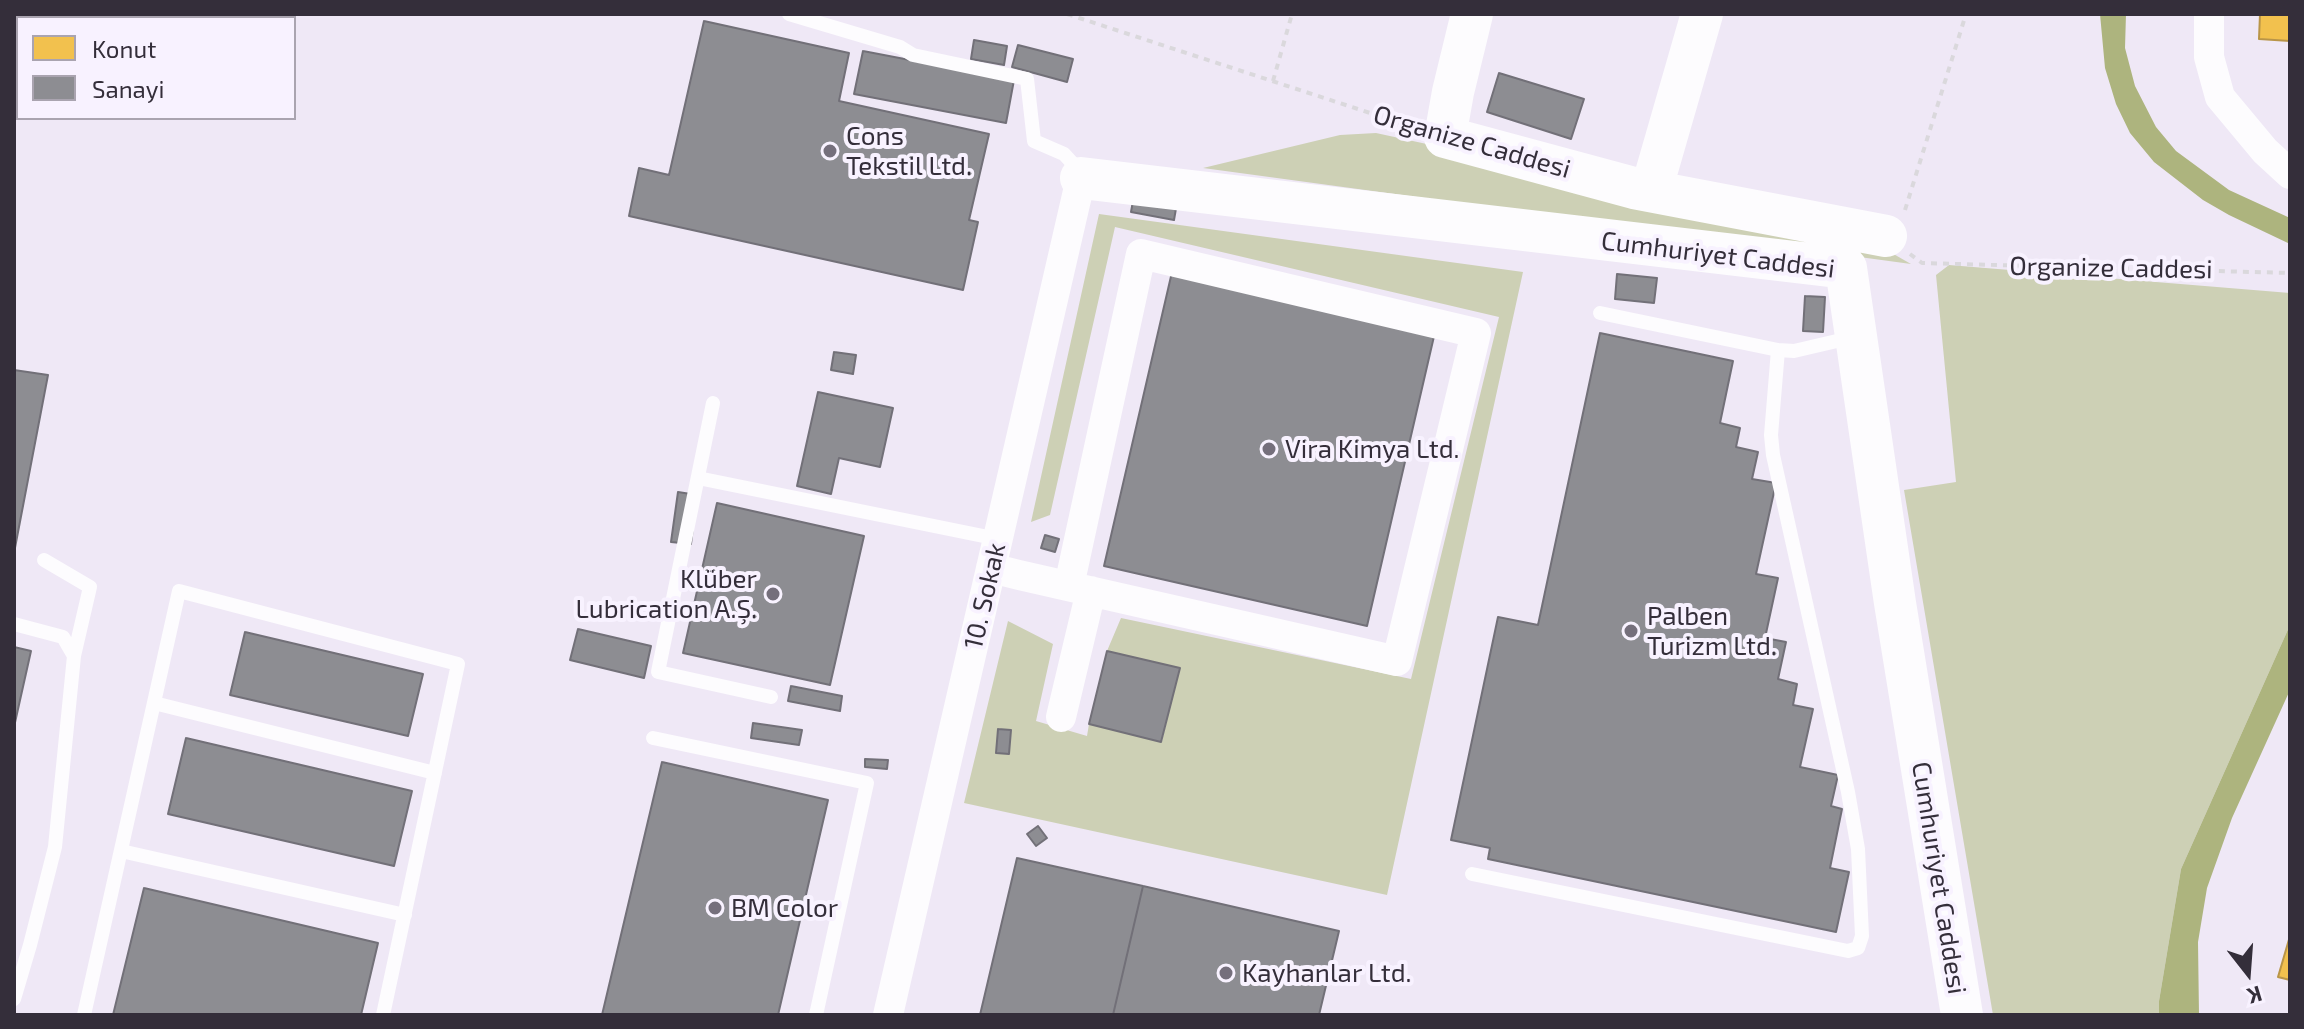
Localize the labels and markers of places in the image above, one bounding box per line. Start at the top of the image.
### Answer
place label: Cons Tekstil Ltd. [846,120,972,182]
marker: Cons Tekstil Ltd. [821,142,839,160]
place label: Vira Kimya Ltd. [1285,433,1460,465]
marker: Vira Kimya Ltd. [1260,440,1278,458]
place label: Klüber Lubrication A.Ş. [575,563,757,624]
marker: Klüber Lubrication A.Ş. [764,585,782,603]
place label: Palben Turizm Ltd. [1647,600,1777,662]
marker: Palben Turizm Ltd. [1622,622,1640,640]
place label: BM Color [731,892,838,924]
marker: BM Color [706,899,724,917]
place label: Kayhanlar Ltd. [1242,957,1412,989]
marker: Kayhanlar Ltd. [1217,964,1235,982]

